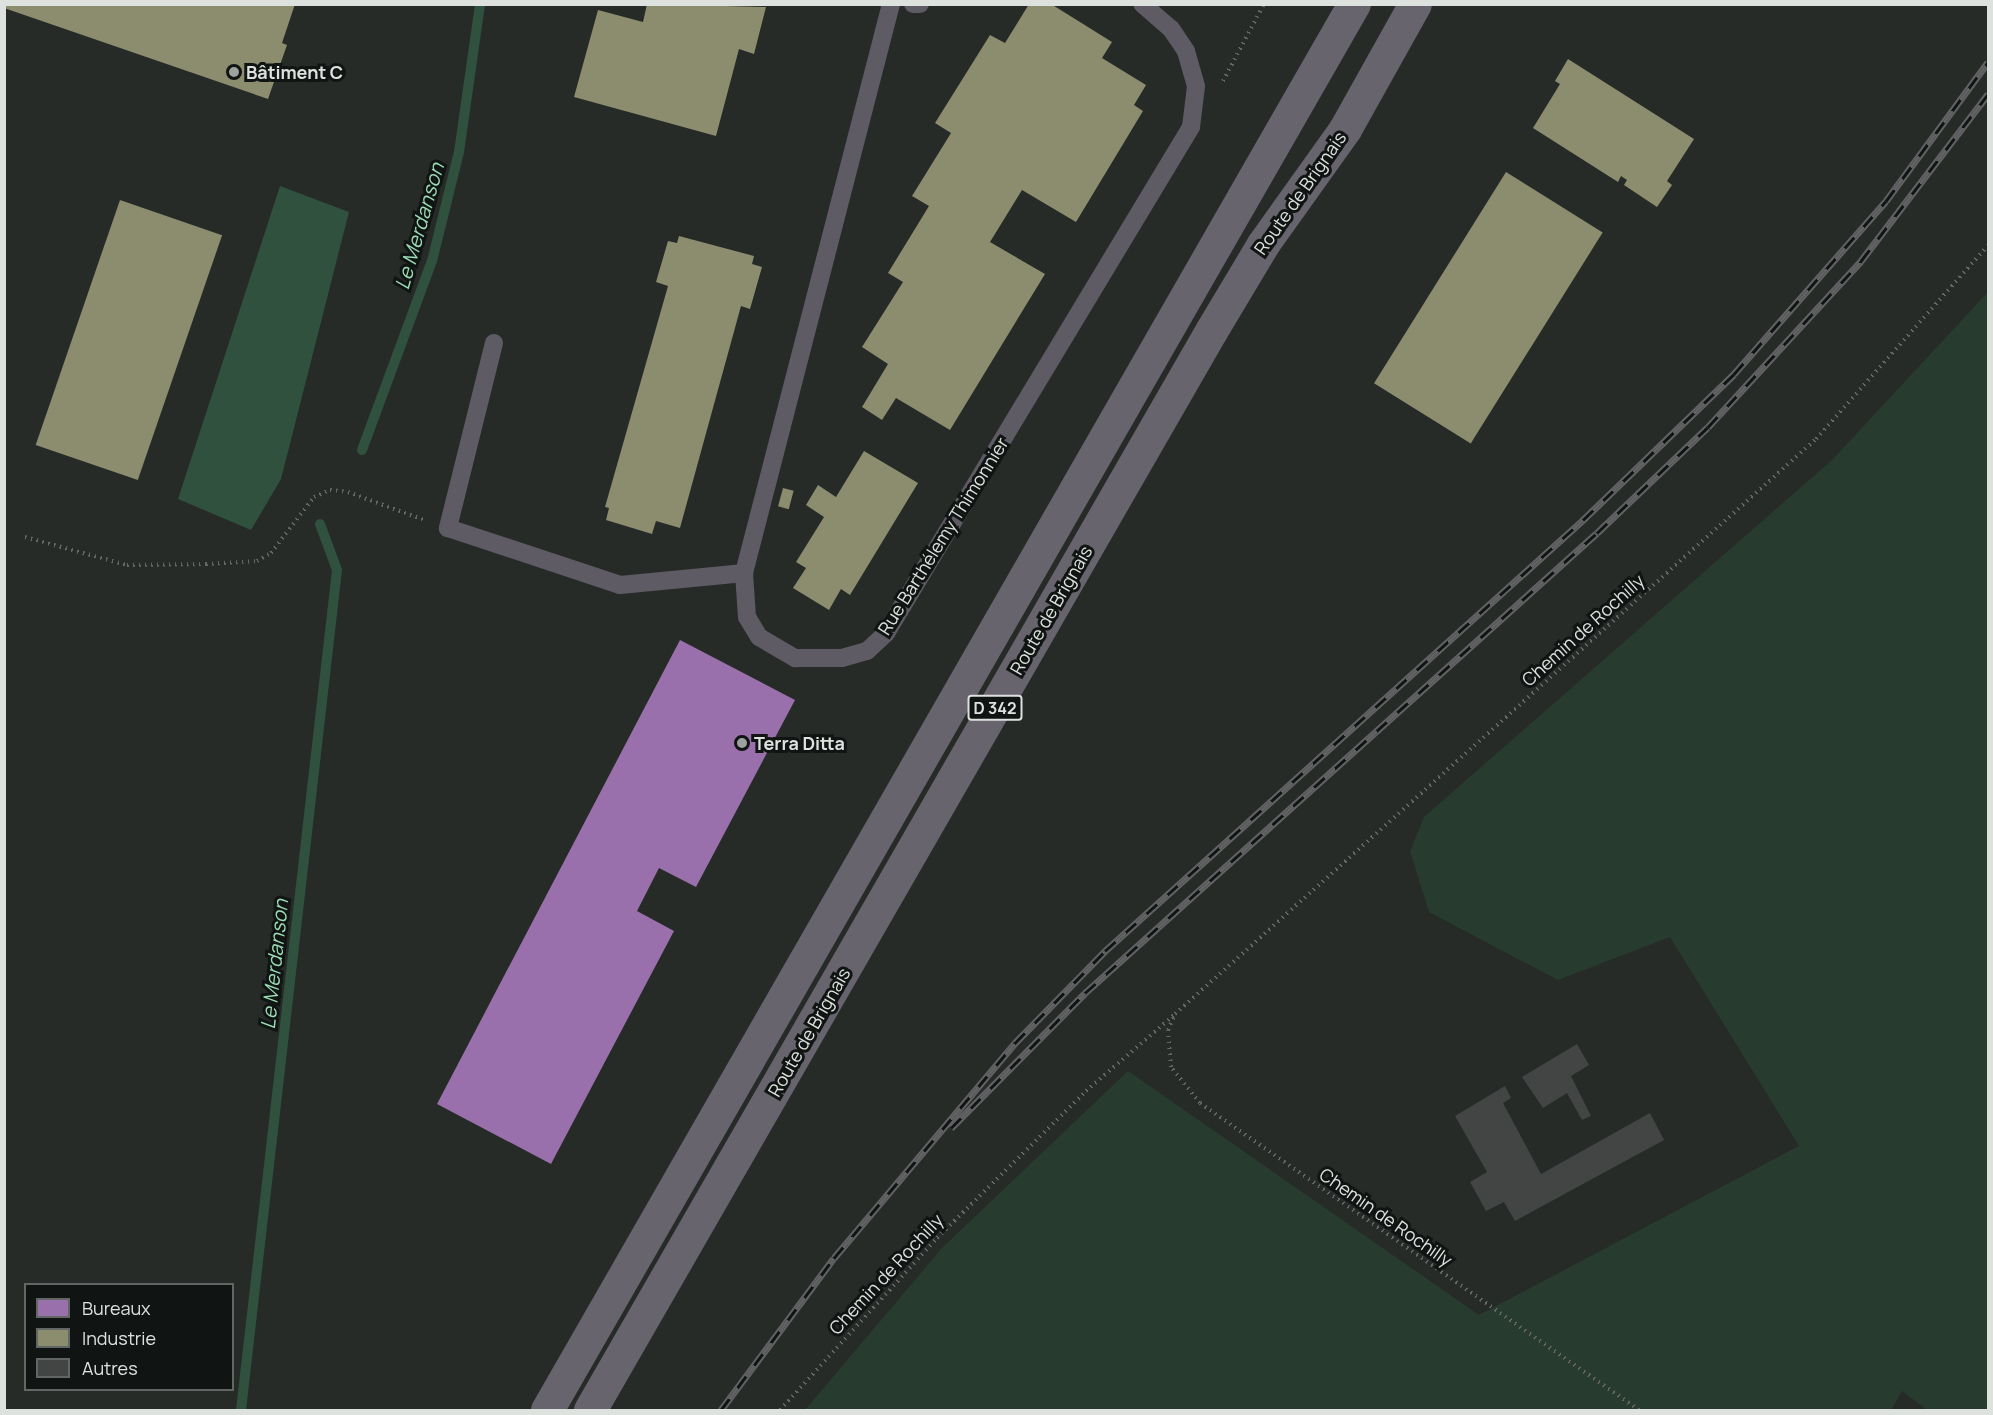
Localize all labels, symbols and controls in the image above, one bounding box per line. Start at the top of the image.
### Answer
place label: Bâtiment C [246,61,343,83]
marker: Bâtiment C [227,65,241,79]
street label: Route de Brignais [1250,127,1350,259]
water label: Le Merdanson [389,160,449,292]
street label: Rue Barthélemy Thimonnier [873,433,1013,639]
street label: Route de Brignais [1005,542,1097,678]
street label: Chemin de Rochilly [1517,569,1649,691]
road number: D 342 [966,695,1024,721]
place label: Terra Ditta [754,732,845,754]
marker: Terra Ditta [735,736,749,750]
water label: Le Merdanson [255,898,293,1030]
street label: Route de Brignais [763,964,855,1100]
street label: Chemin de Rochilly [1315,1163,1457,1271]
street label: Chemin de Rochilly [825,1209,947,1339]
legend [24,1283,234,1391]
text: Bureaux [82,1296,151,1320]
text: Industrie [82,1326,156,1350]
text: Autres [82,1356,138,1380]

